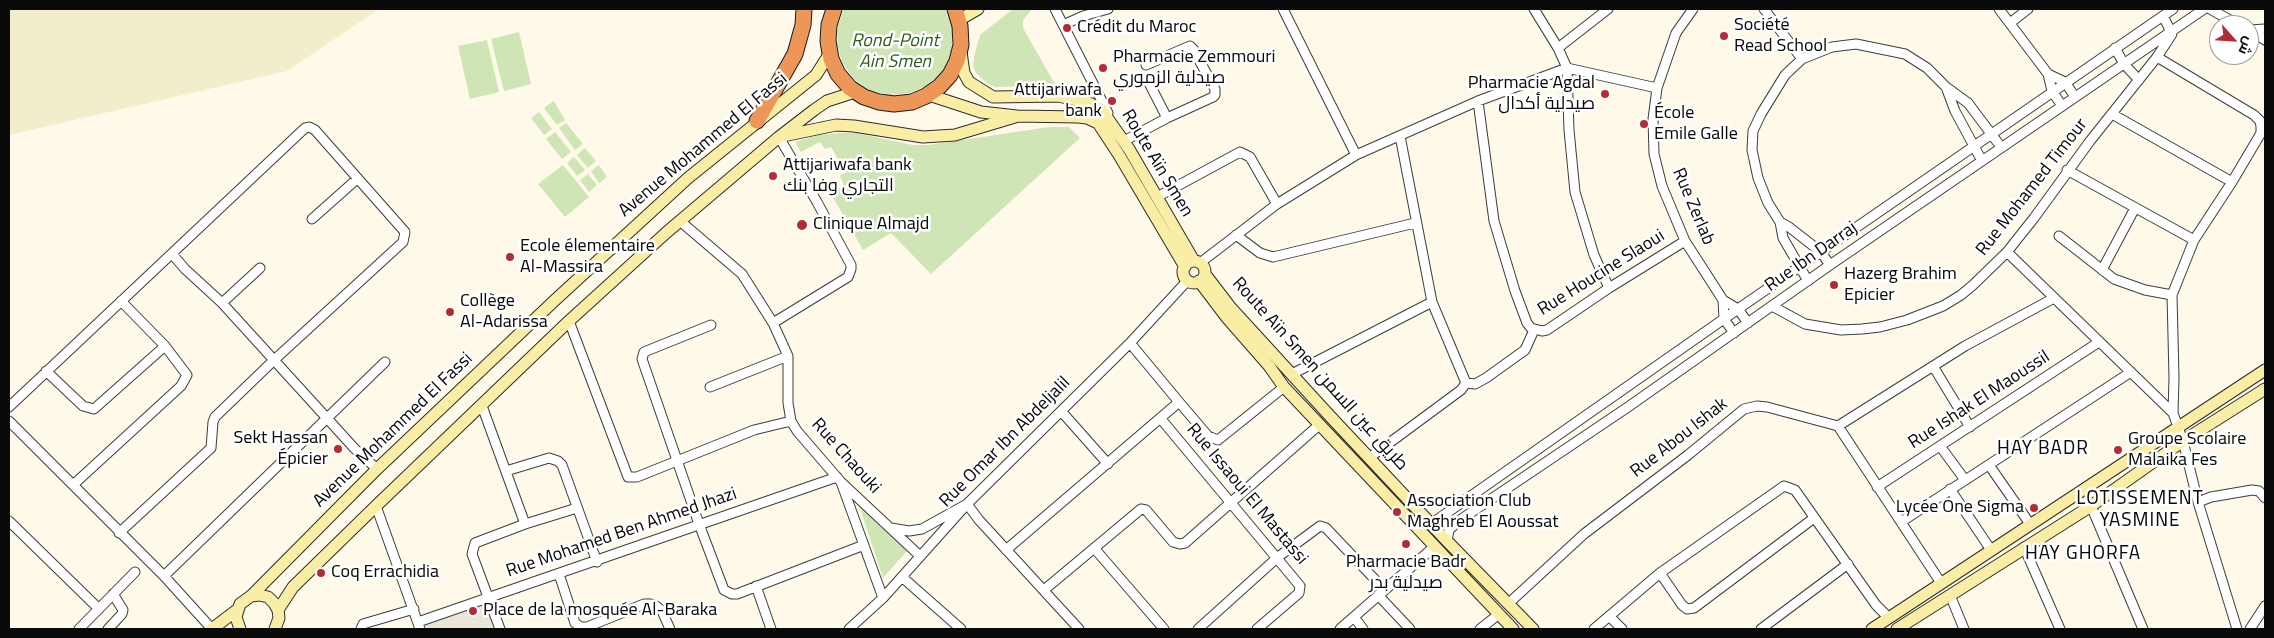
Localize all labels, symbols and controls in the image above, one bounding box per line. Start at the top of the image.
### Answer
place label: Société Read School [1734,15,1827,58]
north arrow [2209,15,2259,65]
place label: Crédit du Maroc [1077,17,1196,39]
marker: Crédit du Maroc [1061,22,1073,34]
marker: Société Read School [1718,30,1730,42]
park label: Rond-Point Ain Smen [851,31,939,74]
text: ش [2231,32,2262,60]
place label: Pharmacie Zemmouri صيدلية الزموري [1113,47,1276,90]
marker: Pharmacie Zemmouri صيدلية الزموري [1097,62,1109,74]
street label: Avenue Mohammed El Fassi [615,69,793,223]
place label: Pharmacie Agdal صيدلية أكدال [1468,73,1595,116]
place label: Attijariwafa bank [1014,80,1102,122]
marker: Pharmacie Agdal صيدلية أكدال [1599,88,1611,100]
marker: Attijariwafa bank [1106,95,1118,107]
place label: École Emile Galle [1654,103,1738,146]
street label: Route Aïn Smen [1116,106,1196,222]
street label: Rue Mohamed Timour [1973,115,2093,261]
marker: École Emile Galle [1638,118,1650,130]
place label: Attijariwafa bank التجاري وفا بنك [783,155,912,198]
street label: Rue ZerIab [1666,165,1718,249]
marker: Attijariwafa bank التجاري وفا بنك [767,170,779,182]
place label: Clinique Almajd [813,214,929,236]
marker: Clinique Almajd [795,218,809,232]
street label: Rue Ibn Darraj [1762,218,1862,298]
street label: Rue Houcine Slaoui [1535,226,1669,322]
place label: Ecole élementaire Al-Massira [520,236,655,278]
marker: Ecole élementaire Al-Massira [504,251,516,263]
place label: Hazerg Brahim Epicier [1844,264,1957,306]
street label: Route Aïn Smen طريق عين السمن [1226,274,1412,476]
marker: Hazerg Brahim Epicier [1828,279,1840,291]
place label: Collège Al-Adarissa [460,291,548,334]
marker: Collège Al-Adarissa [444,306,456,318]
street label: Rue Ishak El Maoussil [1905,347,2055,455]
street label: Avenue Mohammed El Fassi [310,349,478,513]
street label: Rue Omar Ibn Abdeljalil [936,373,1076,513]
street label: Rue Abou Ishak [1627,394,1733,484]
street label: Rue Chaouki [806,415,884,499]
street label: Rue Issaoui El Mastassi [1181,420,1311,570]
place label: Sekt Hassan Épicier [234,428,328,470]
place label: Groupe Scolaire Malaika Fes [2128,429,2246,472]
district label: HAY BADR [1996,439,2090,461]
marker: Sekt Hassan Épicier [332,443,344,455]
marker: Groupe Scolaire Malaika Fes [2112,444,2124,456]
street label: Rue Mohamed Ben Ahmed Jhazi [504,484,740,584]
district label: LOTISSEMENT YASMINE [2075,489,2205,533]
place label: Association Club Maghreb El Aoussat [1407,491,1558,534]
place label: Lycée One Sigma [1896,497,2024,519]
marker: Lycée One Sigma [2028,502,2040,514]
marker: Association Club Maghreb El Aoussat [1391,506,1403,518]
marker: Pharmacie Badr صيدلية بدر [1400,538,1412,550]
district label: HAY GHORFA [2024,544,2142,566]
place label: Pharmacie Badr صيدلية بدر [1346,552,1466,594]
place label: Coq Errachidia [331,562,439,584]
marker: Coq Errachidia [315,567,327,579]
place label: Place de la mosquée Al-Baraka [483,600,717,622]
marker: Place de la mosquée Al-Baraka [467,605,479,617]

